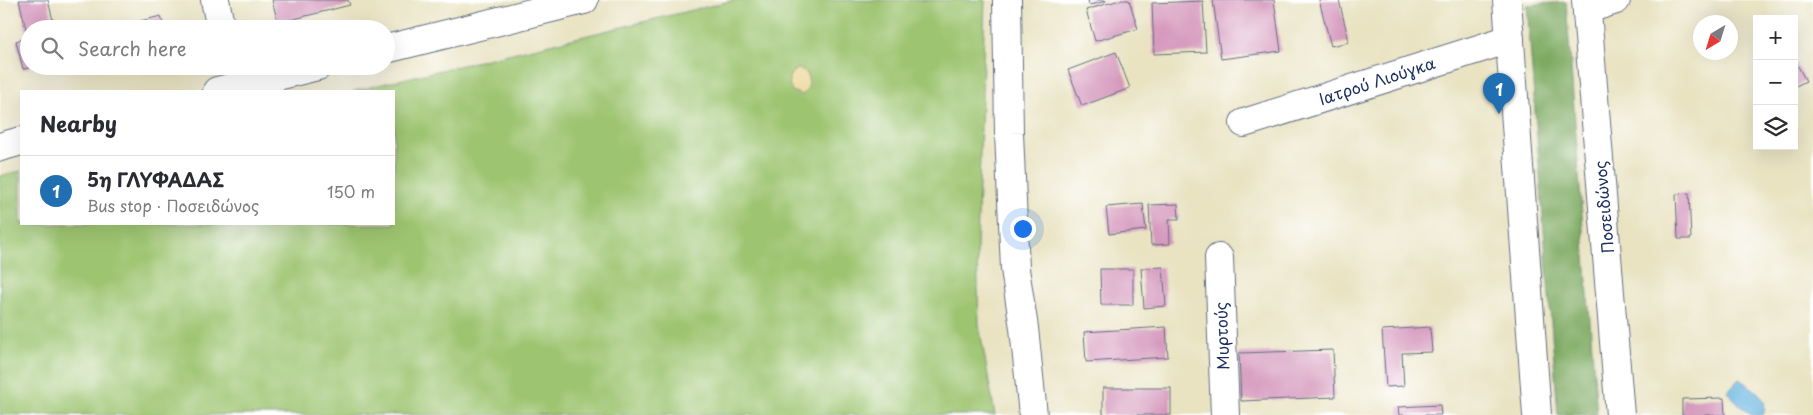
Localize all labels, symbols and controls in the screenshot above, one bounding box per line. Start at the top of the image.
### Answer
north arrow [1693,15,1738,60]
map controls [1753,15,1798,150]
button: + [1753,15,1798,60]
search box [20,20,395,75]
icon: search [38,34,66,62]
text: Search here [78,34,187,62]
street label: Ιατρού Λιούγκα [1315,50,1438,110]
button: − [1753,60,1798,105]
pin: 1 [1483,73,1515,114]
button: layers [1753,105,1798,150]
text: Nearby [40,107,117,139]
street label: Ποσειδώνος [1587,160,1619,254]
text: 5η ΓΛΥΦΑΔΑΣ [87,165,224,193]
text: 1 [52,179,60,203]
text: 150 m [327,179,375,203]
text: Bus stop · Ποσειδώνος [87,193,259,217]
your location [1010,216,1036,242]
street label: Μυρτούς [1208,302,1234,370]

